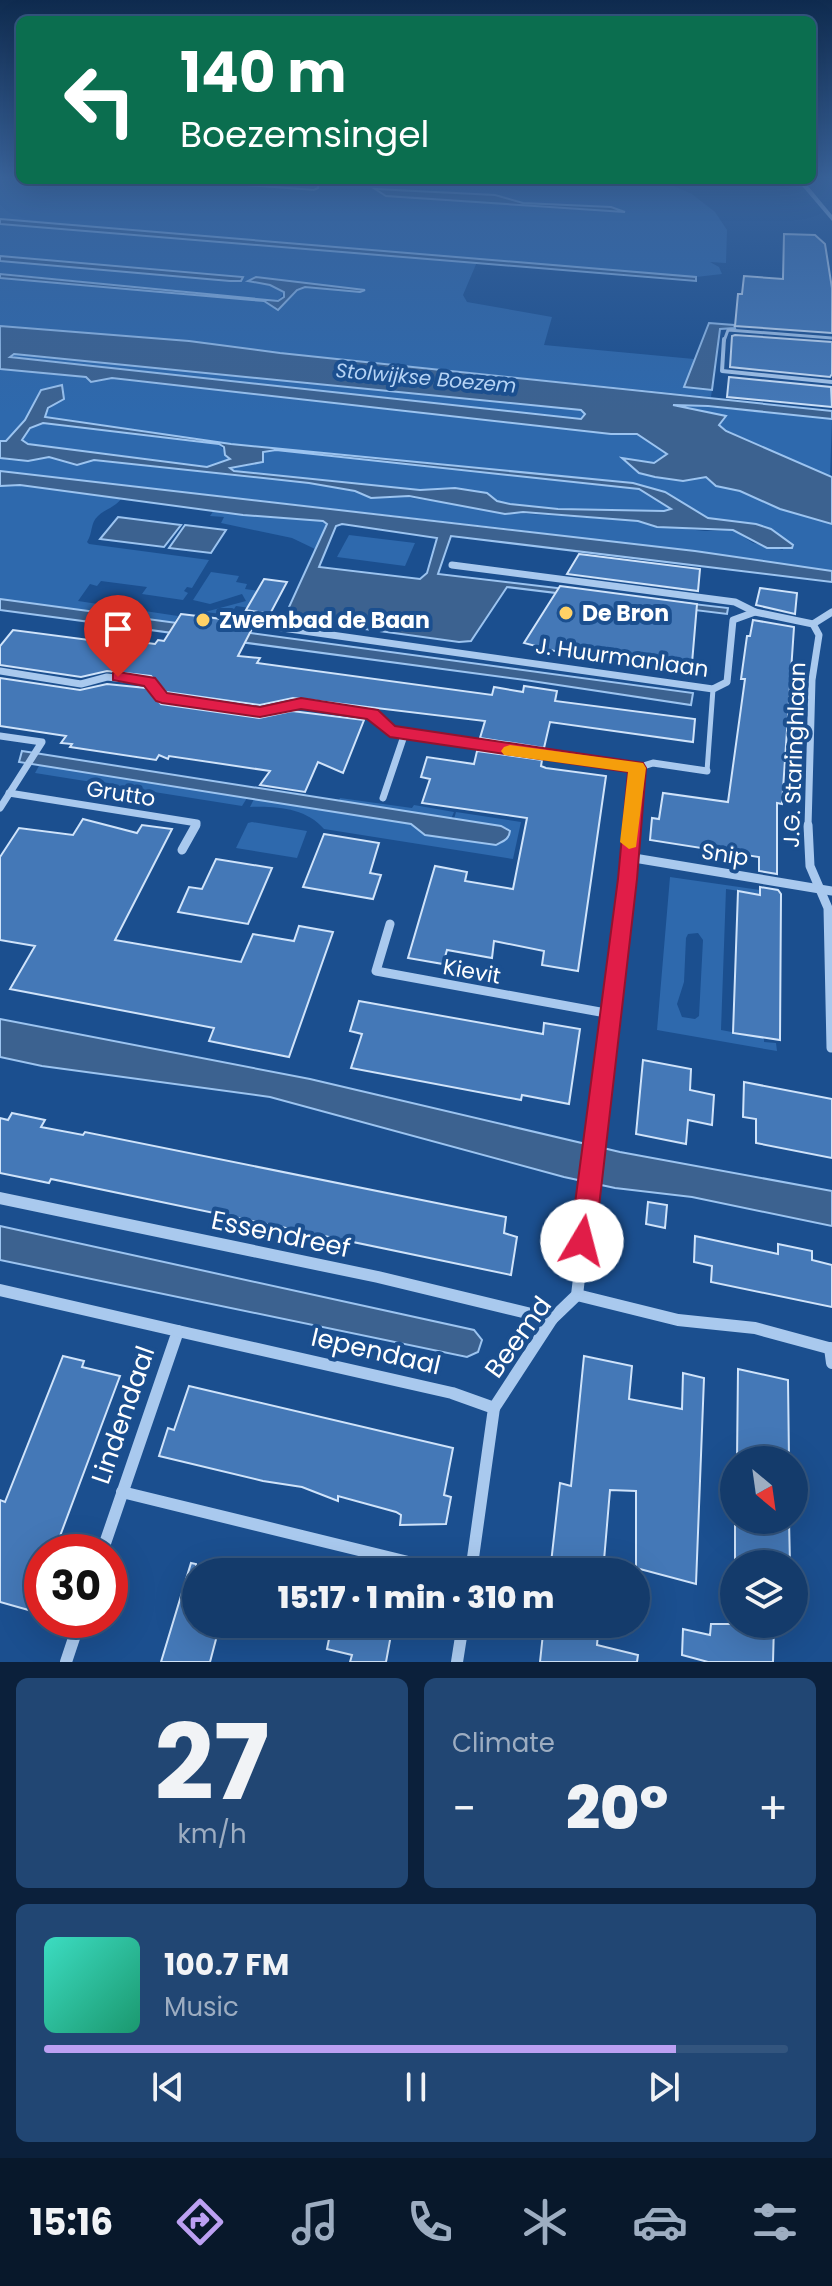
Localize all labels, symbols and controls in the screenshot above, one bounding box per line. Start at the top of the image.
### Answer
text: 140 m [180,33,347,112]
icon: left [48,48,152,152]
text: Boezemsingel [180,109,429,160]
water label: Stolwijkse Boezem [334,356,518,400]
pin [84,595,152,677]
place label: De Bron [582,598,669,629]
marker: De Bron [557,604,575,622]
place label: Zwembad de Baan [219,605,430,636]
icon: arrive [96,607,140,651]
marker: Zwembad de Baan [194,611,212,629]
street label: J. Huurmanlaan [533,630,711,685]
street label: J.G. Staringhlaan [776,662,813,848]
street label: Grutto [84,773,158,814]
street label: Snip [699,835,751,874]
street label: Kievit [441,951,503,992]
position arrow [540,1199,624,1283]
street label: Essendreef [208,1202,354,1266]
street label: Beemd [476,1289,560,1385]
street label: Iependaal [308,1319,444,1383]
street label: Lindendaal [83,1341,163,1489]
north arrow [720,1446,808,1534]
map controls [720,1446,808,1638]
speed limit sign: 30 [24,1534,128,1638]
button: layers [720,1550,808,1638]
text: 15:17 · 1 min · 310 m [278,1576,554,1619]
text: 27 [154,1690,270,1835]
text: Climate [452,1725,555,1761]
text: 20° [566,1766,668,1850]
text: − [452,1778,476,1839]
text: + [758,1778,788,1839]
text: km/h [177,1816,247,1852]
text: 100.7 FM [164,1943,289,1986]
text: Music [164,1989,239,2025]
icon: previous [146,2065,190,2109]
icon: pause [394,2065,438,2109]
icon: next [642,2065,686,2109]
icon: directions [172,2194,228,2250]
icon: music [287,2194,343,2250]
icon: phone [402,2194,458,2250]
icon: climate [517,2194,573,2250]
icon: car [632,2194,688,2250]
icon: filters [747,2194,803,2250]
text: 15:16 [29,2197,113,2248]

